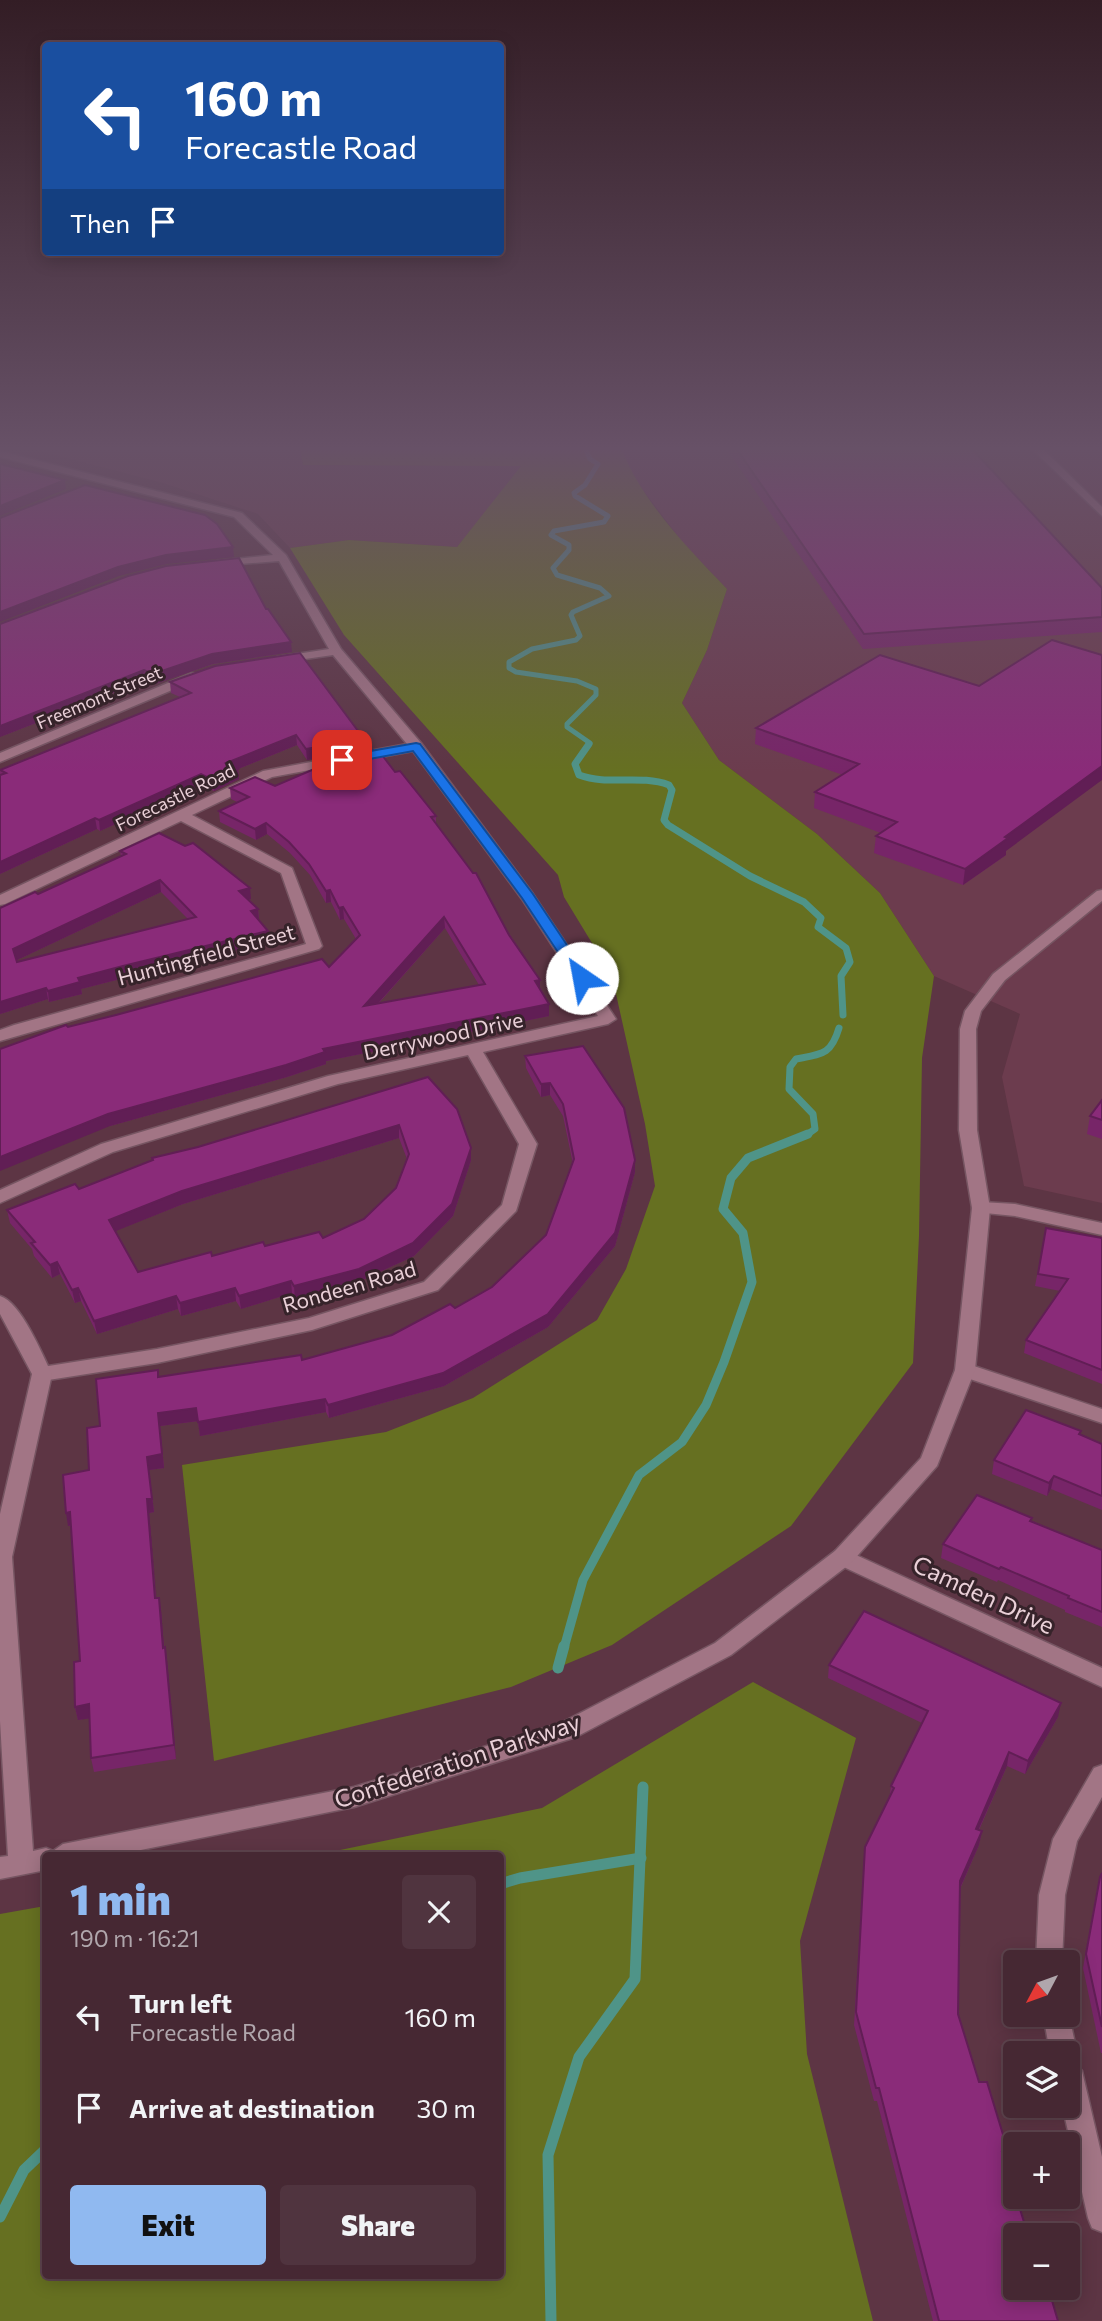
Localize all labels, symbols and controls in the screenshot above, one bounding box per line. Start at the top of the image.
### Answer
text: 160 m [185,66,322,126]
icon: left [70,70,161,161]
text: Forecastle Road [185,126,417,166]
icon: arrive [144,203,182,241]
text: Then [70,207,130,238]
street label: Freemont Street [33,661,165,733]
pin [312,730,372,790]
icon: arrive [323,741,361,779]
street label: Forecastle Road [112,759,238,835]
street label: Huntingfield Street [115,918,297,990]
position arrow [545,941,619,1015]
street label: Derrywood Drive [361,1006,525,1064]
street label: Rondeen Road [280,1255,418,1317]
street label: Camden Drive [909,1549,1059,1639]
street label: Confederation Parkway [330,1706,584,1814]
text: 1 min [70,1872,171,1924]
button: close [402,1875,476,1949]
text: 190 m · 16:21 [70,1924,199,1952]
north arrow [1003,1950,1080,2026]
map controls [1003,1950,1080,2300]
text: Turn left [129,1987,232,2018]
icon: left [70,1998,108,2036]
text: 160 m [404,2001,476,2032]
text: Forecastle Road [129,2018,296,2046]
button: layers [1003,2041,1080,2118]
icon: arrive [70,2089,108,2127]
text: Arrive at destination [129,2092,375,2123]
text: 30 m [417,2092,476,2123]
button: + [1003,2132,1080,2209]
button: Exit [70,2185,266,2265]
button: Share [280,2185,476,2265]
button: − [1003,2223,1080,2300]

